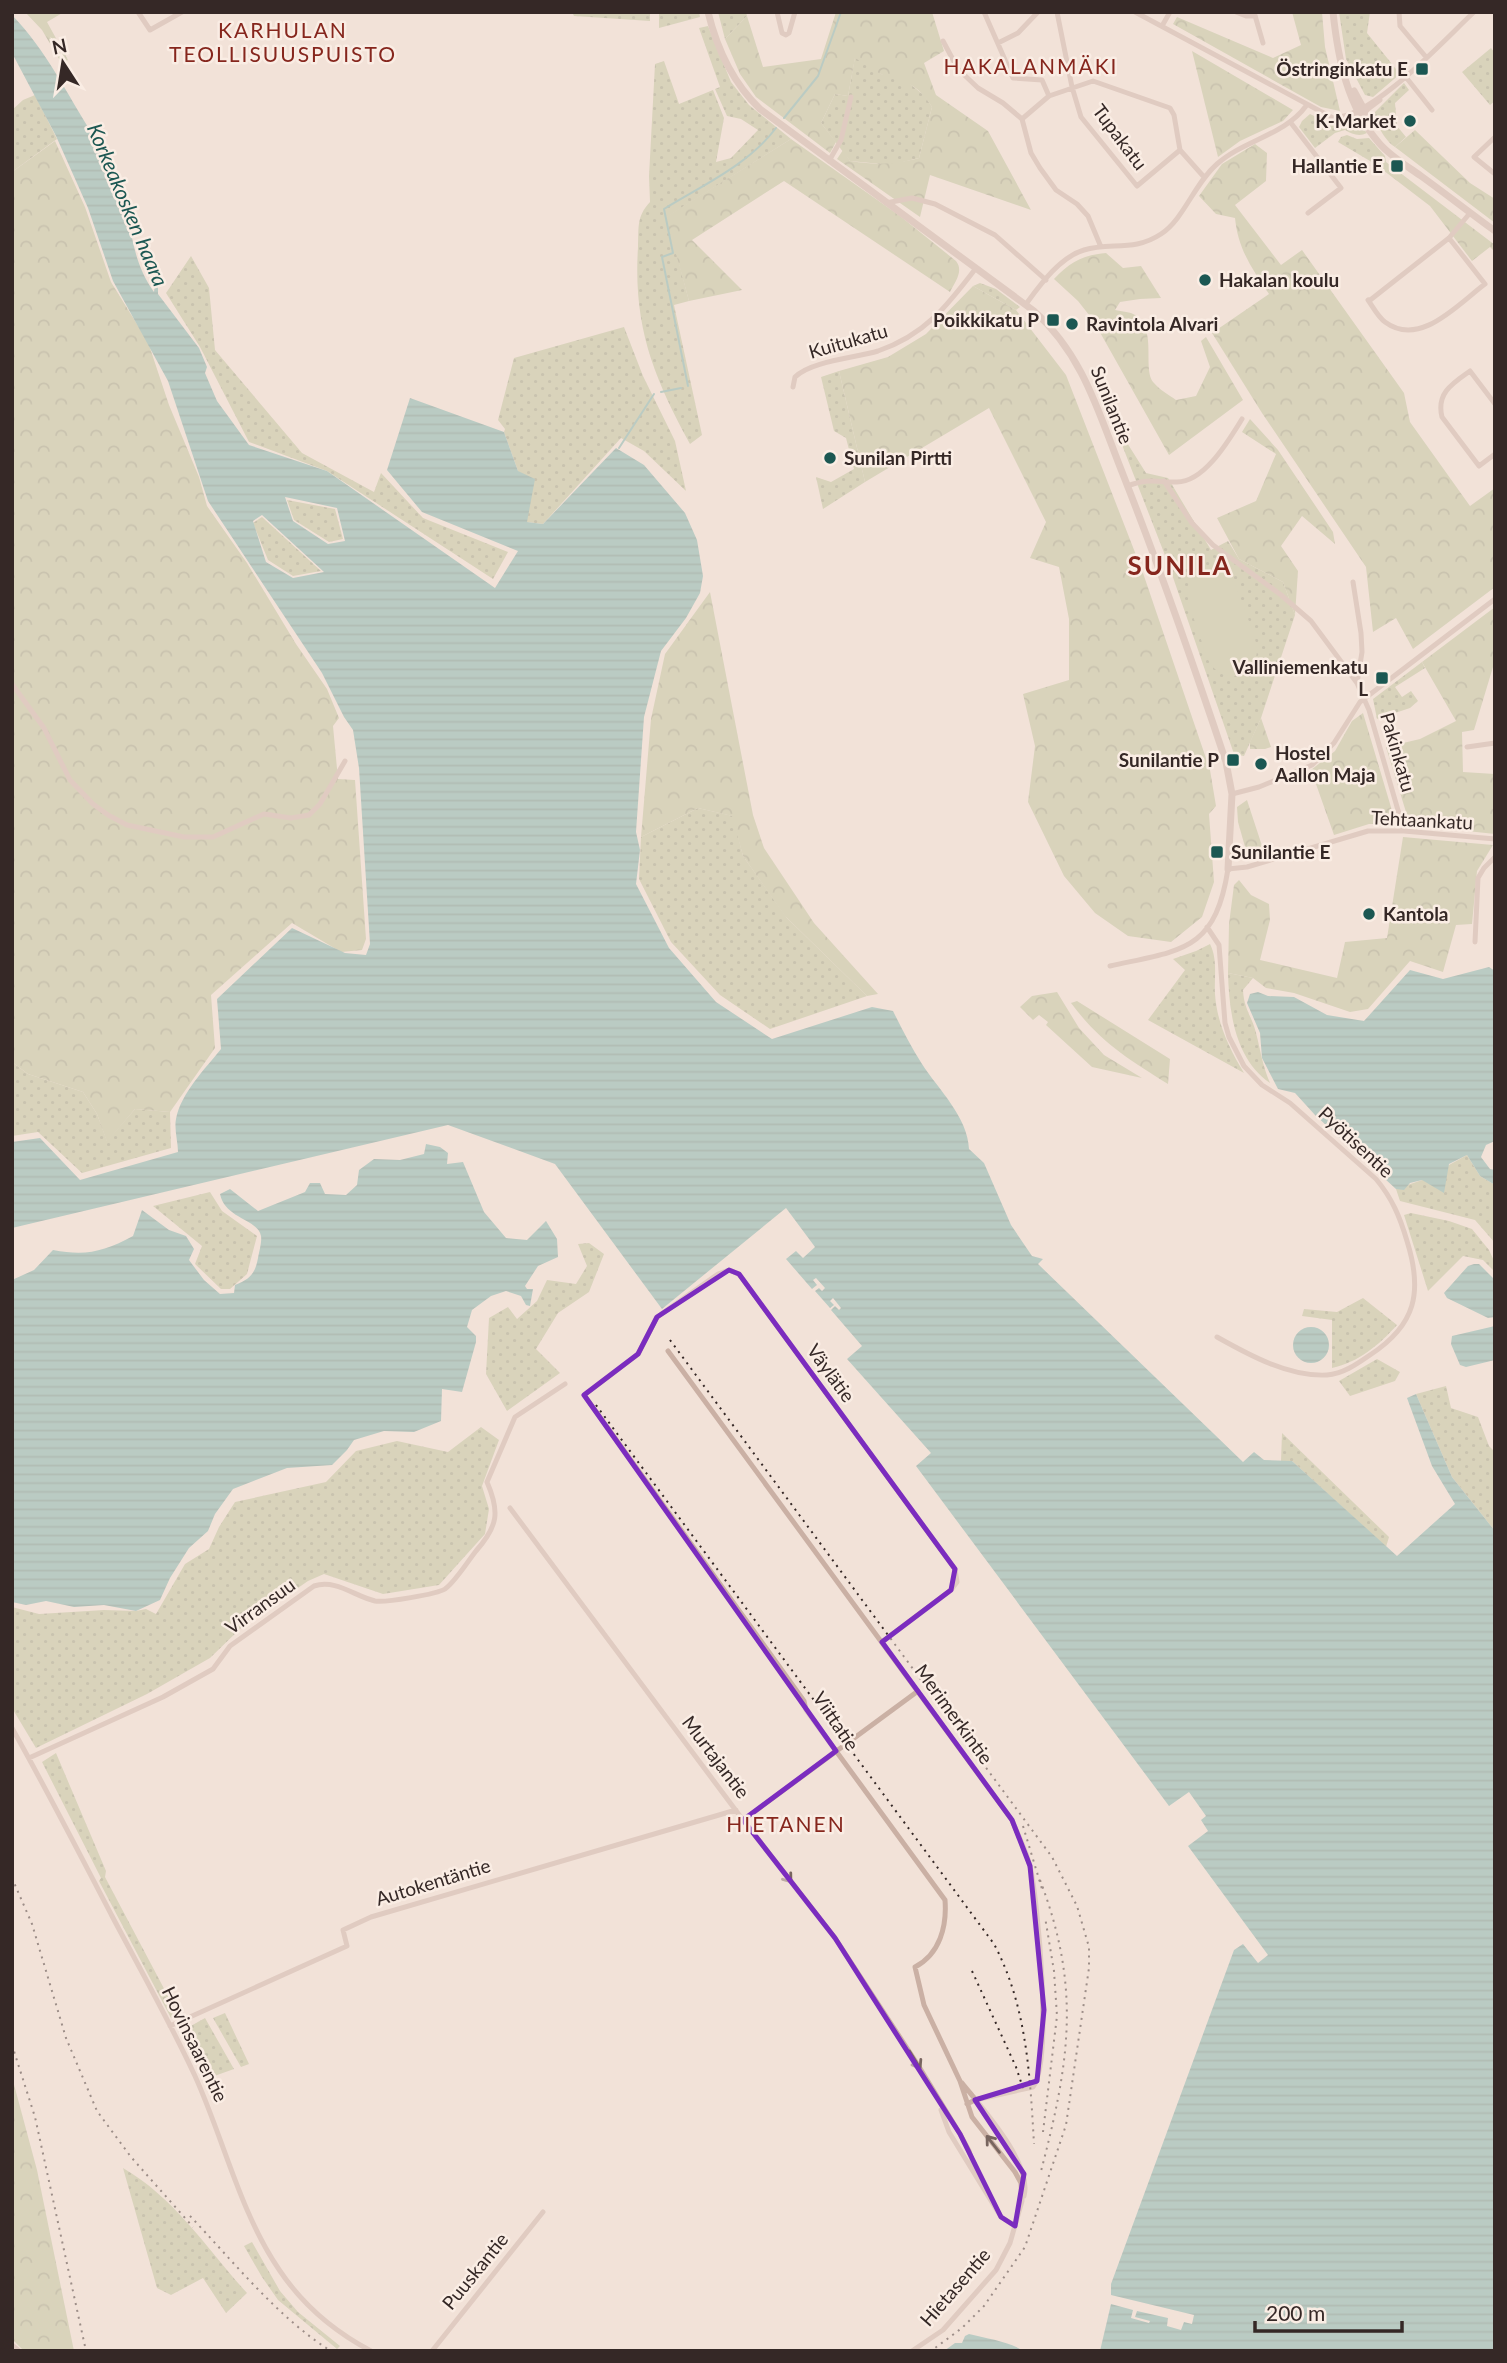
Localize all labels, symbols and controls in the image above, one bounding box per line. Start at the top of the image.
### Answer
district label: KARHULAN TEOLLISUUSPUISTO [169,17,397,66]
north arrow [28,28,98,98]
text: N [50,33,69,59]
district label: HAKALANMÄKI [944,53,1118,78]
place label: Östringinkatu E [1276,57,1408,80]
marker: Östringinkatu E [1414,61,1430,77]
street label: Tupakatu [1088,99,1153,174]
place label: K-Market [1315,109,1396,132]
marker: K-Market [1402,113,1418,129]
water label: Korkeakosken haara [83,119,174,290]
place label: Hallantie E [1291,154,1383,177]
marker: Hallantie E [1389,158,1405,174]
place label: Hakalan koulu [1219,268,1339,291]
marker: Hakalan koulu [1197,272,1213,288]
place label: Poikkikatu P [933,308,1039,331]
marker: Poikkikatu P [1045,312,1061,328]
place label: Ravintola Alvari [1086,312,1218,335]
marker: Ravintola Alvari [1064,316,1080,332]
street label: Kuitukatu [806,318,890,363]
street label: Sunilantie [1086,362,1138,447]
place label: Sunilan Pirtti [844,446,952,469]
marker: Sunilan Pirtti [822,450,838,466]
district label: SUNILA [1128,549,1232,581]
place label: Valliniemenkatu L [1231,655,1368,700]
marker: Valliniemenkatu L [1374,670,1390,686]
street label: Pakinkatu [1376,709,1421,794]
place label: Hostel Aallon Maja [1274,741,1375,786]
place label: Sunilantie P [1119,748,1219,771]
marker: Sunilantie P [1225,752,1241,768]
marker: Hostel Aallon Maja [1253,756,1269,772]
street label: Tehtaankatu [1370,805,1474,834]
place label: Sunilantie E [1231,840,1330,863]
marker: Sunilantie E [1209,844,1225,860]
place label: Kantola [1383,902,1449,925]
marker: Kantola [1361,906,1377,922]
street label: Pyötisentie [1314,1101,1398,1182]
street label: Väylätie [803,1339,860,1406]
street label: Virransuu [220,1573,299,1639]
street label: Merimerkintie [910,1659,998,1768]
street label: Viittatie [808,1687,864,1755]
street label: Murtajantie [678,1711,755,1803]
district label: HIETANEN [726,1811,846,1836]
street label: Autokentäntie [373,1853,493,1910]
one-way arrow [778,1864,793,1882]
street label: Hovinsaarentie [158,1982,233,2105]
one-way arrow [908,2050,922,2070]
one-way arrow [985,2135,1000,2154]
street label: Puuskantie [437,2228,513,2314]
street label: Hietasentie [915,2243,995,2330]
scale bar [1255,2290,1402,2334]
text: 200 m [1266,2300,1325,2325]

